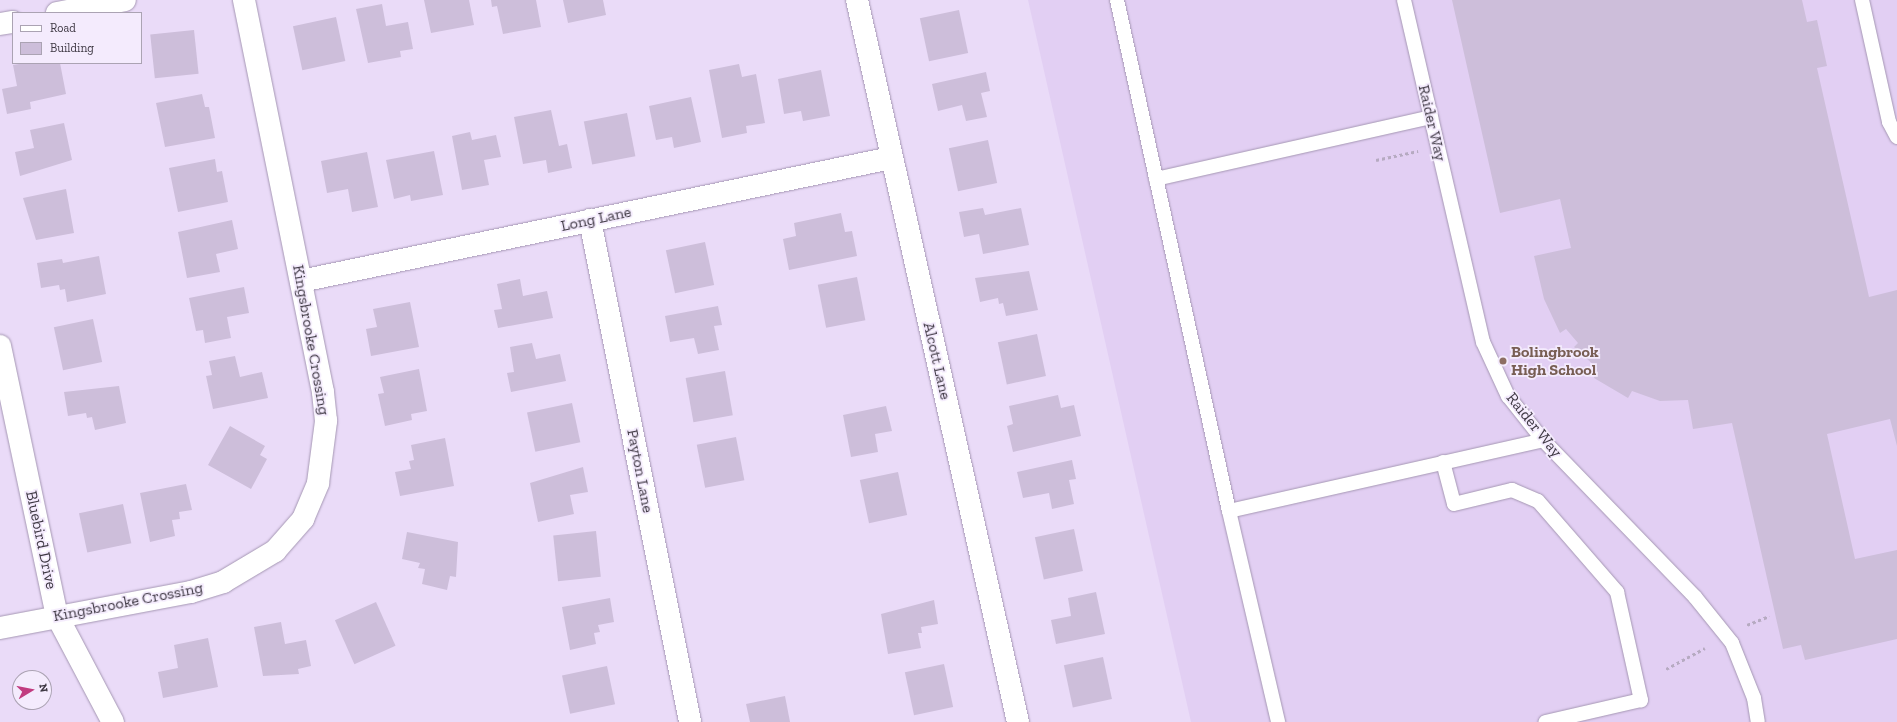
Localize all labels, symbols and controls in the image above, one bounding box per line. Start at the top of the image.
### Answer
legend [12,12,142,64]
text: Road [50,21,76,35]
text: Building [50,41,94,55]
street label: Raider Way [1414,83,1450,163]
street label: Long Lane [559,202,633,236]
street label: Kingsbrooke Crossing [288,263,334,417]
street label: Alcott Lane [919,320,955,402]
place label: Bolingbrook High School [1511,342,1599,380]
marker: Bolingbrook High School [1498,356,1508,366]
street label: Raider Way [1502,388,1566,462]
street label: Payton Lane [622,428,658,514]
street label: Bluebird Drive [21,489,61,591]
street label: Kingsbrooke Crossing [51,578,205,626]
north arrow [12,670,52,710]
text: N [36,683,50,693]

